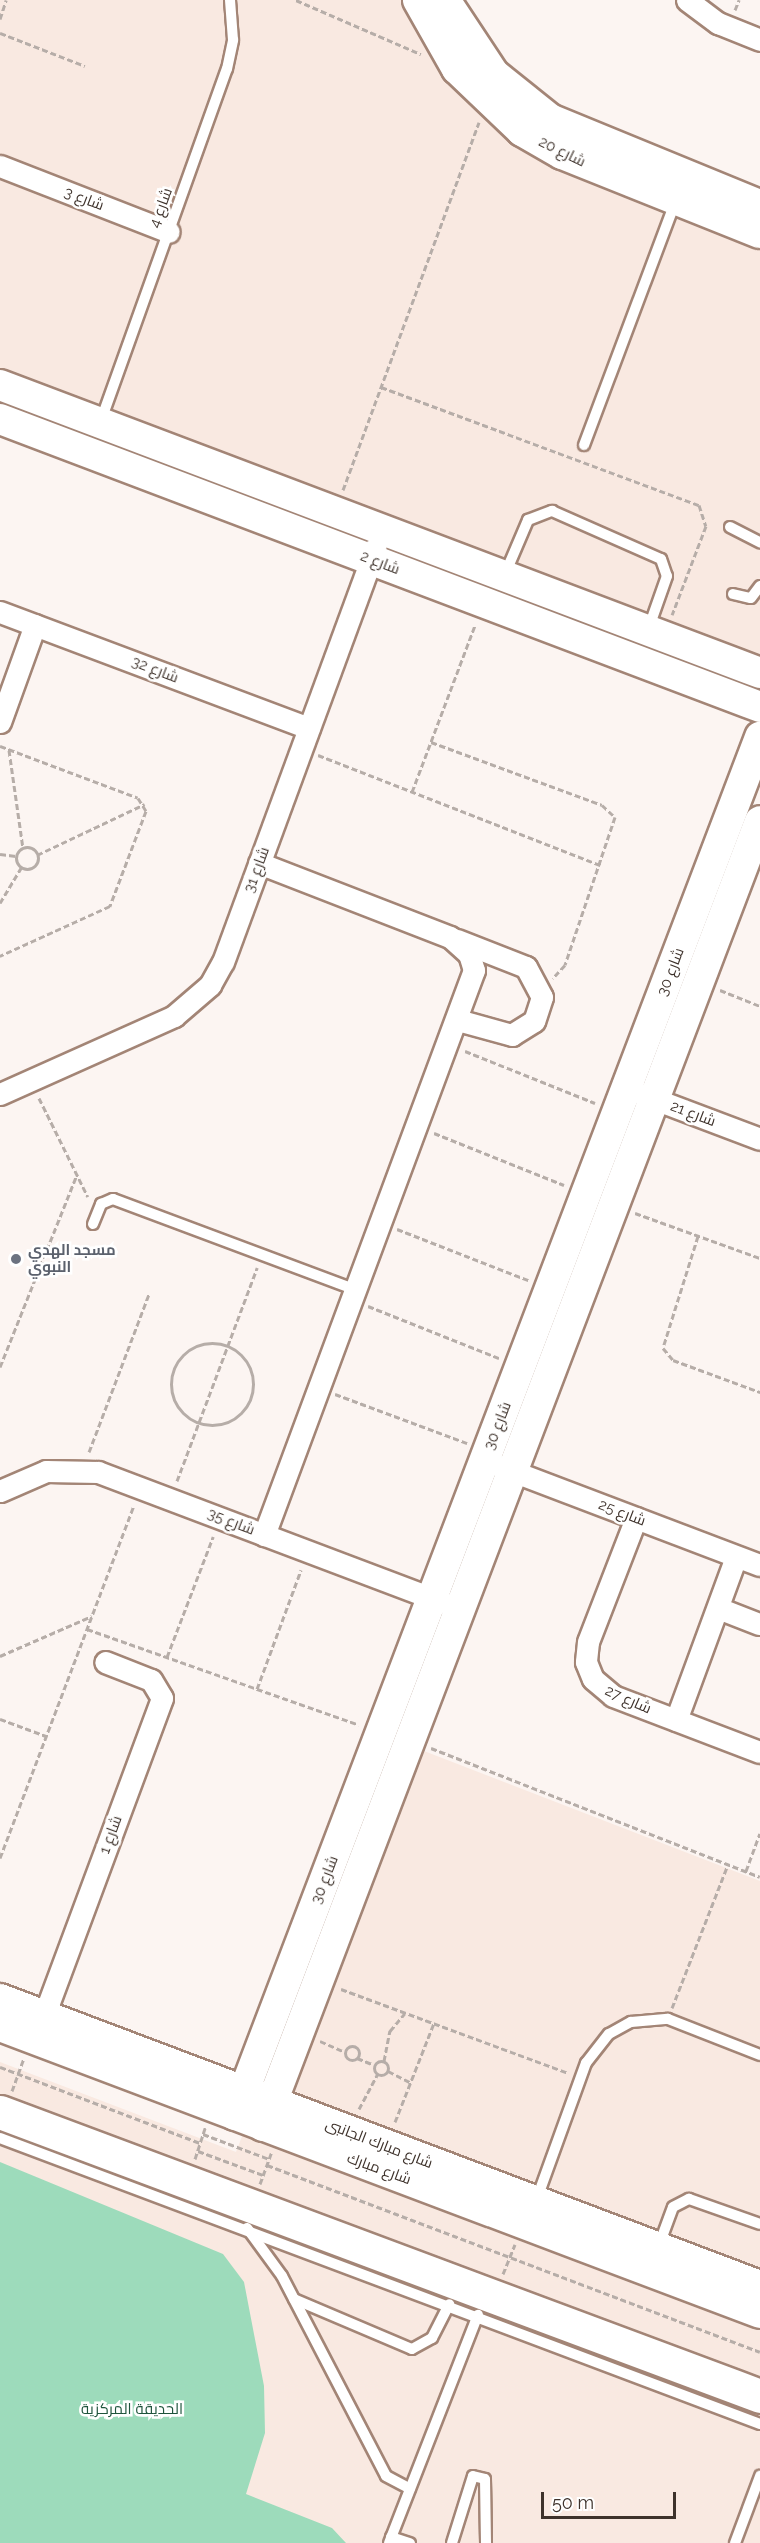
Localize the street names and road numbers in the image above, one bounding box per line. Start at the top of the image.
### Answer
street label: شارع 20 [536,133,588,171]
street label: شارع 3 [62,183,106,215]
street label: شارع 4 [146,186,176,230]
street label: شارع 2 [358,547,402,579]
street label: شارع 32 [129,653,181,687]
street label: شارع 31 [240,845,274,895]
street label: شارع 30 [654,945,688,999]
street label: شارع 21 [668,1097,718,1131]
street label: شارع 30 [481,1399,515,1453]
street label: شارع 25 [596,1496,648,1530]
street label: شارع 35 [205,1505,257,1539]
street label: شارع 27 [602,1682,654,1718]
street label: شارع 1 [96,1813,126,1857]
street label: شارع 30 [308,1853,342,1907]
street label: شارع مبارك الجانبى [323,2115,435,2173]
street label: شارع مبارك [344,2149,414,2189]

